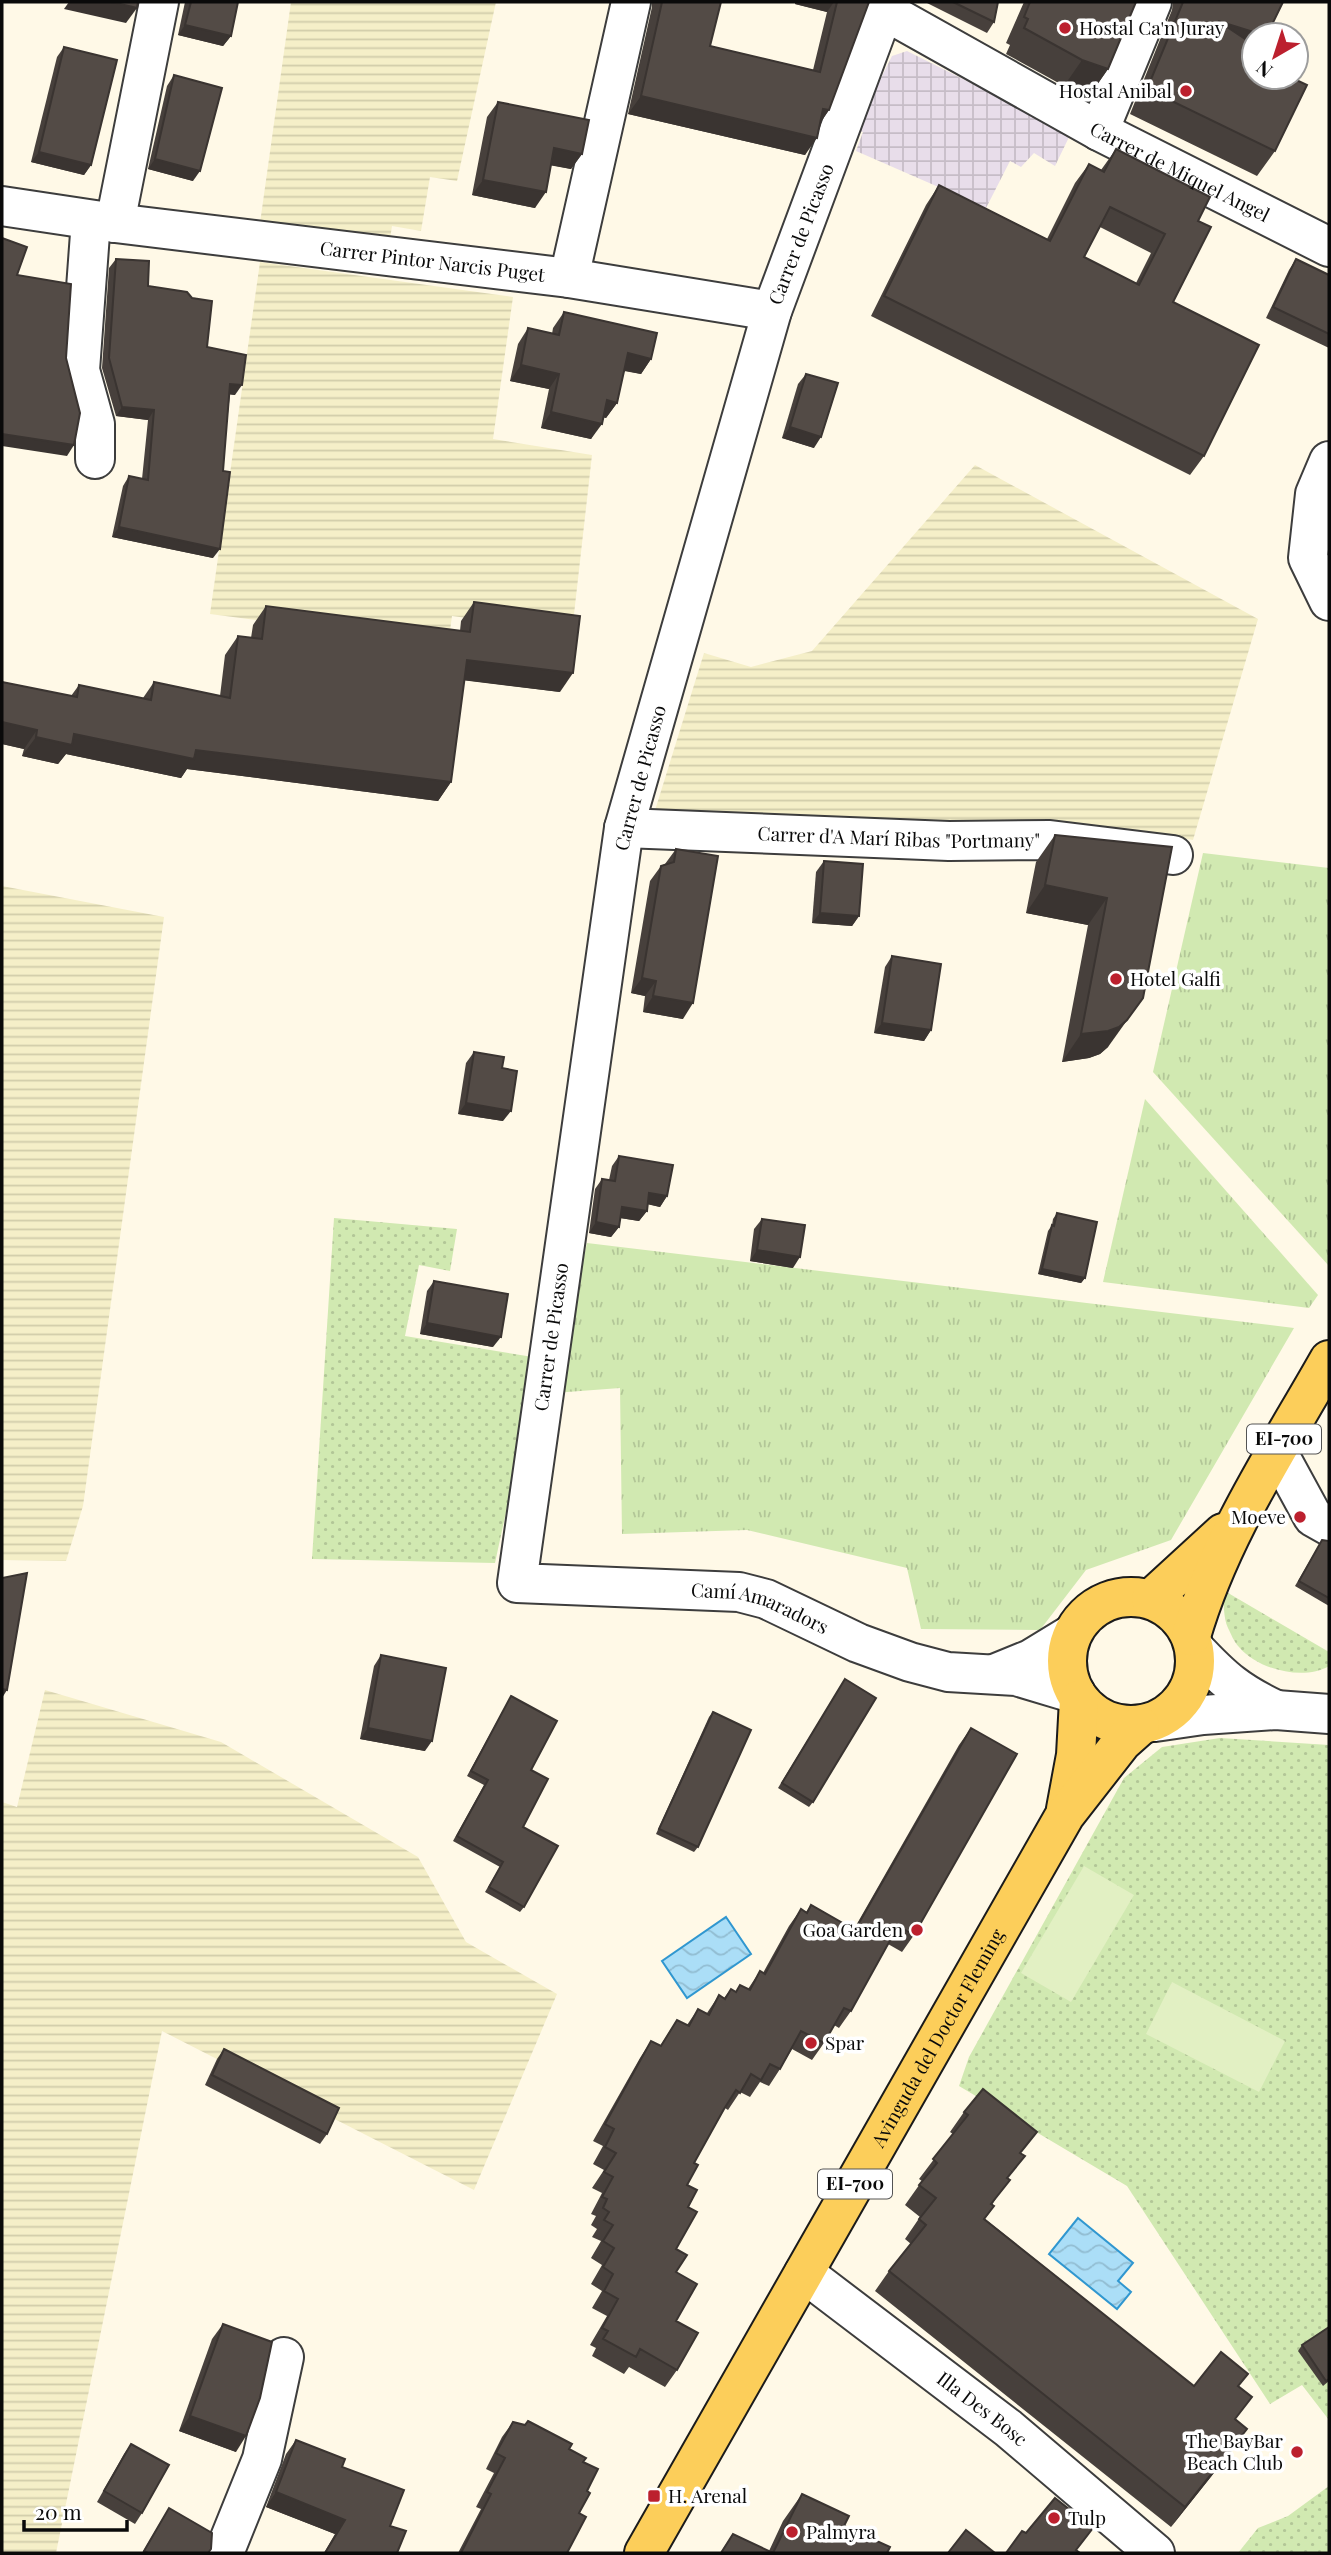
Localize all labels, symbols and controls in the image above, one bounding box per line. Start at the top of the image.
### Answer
place label: Hostal Ca'n Juray [1079,14,1225,40]
marker: Hostal Ca'n Juray [1057,20,1073,36]
north arrow [1240,21,1310,91]
text: N [1250,55,1277,84]
place label: Hostal Anibal [1059,77,1173,103]
marker: Hostal Anibal [1178,83,1194,99]
street label: Carrer de Miquel Angel [1086,115,1275,227]
street label: Carrer de Picasso [761,159,839,308]
street label: Carrer Pintor Narcis Puget [319,234,547,287]
street label: Carrer de Picasso [607,702,671,853]
street label: Carrer d'A Marí Ribas "Portmany" [757,819,1040,853]
place label: Hotel Galfi [1130,965,1221,991]
marker: Hotel Galfi [1108,971,1124,987]
street label: Carrer de Picasso [527,1261,573,1413]
road number: EI-700 [1247,1424,1321,1454]
place label: Moeve [1231,1503,1286,1529]
marker: Moeve [1292,1509,1308,1525]
street label: Camí Amaradors [690,1576,833,1639]
place label: Goa Garden [802,1916,904,1942]
marker: Goa Garden [909,1922,925,1938]
street label: Avinguda del Doctor Fleming [864,1923,1010,2152]
place label: Spar [825,2029,865,2055]
marker: Spar [803,2035,819,2051]
road number: EI-700 [818,2170,892,2198]
street label: Illa Des Bosc [932,2365,1034,2451]
place label: The BayBar Beach Club [1186,2427,1284,2475]
marker: The BayBar Beach Club [1289,2444,1305,2460]
place label: H. Arenal [668,2482,748,2508]
scale bar [24,2488,128,2532]
marker: H. Arenal [646,2488,662,2504]
text: 20 m [35,2497,82,2525]
place label: Tulp [1068,2504,1106,2530]
marker: Tulp [1046,2510,1062,2526]
place label: Palmyra [806,2518,877,2544]
marker: Palmyra [784,2524,800,2540]

